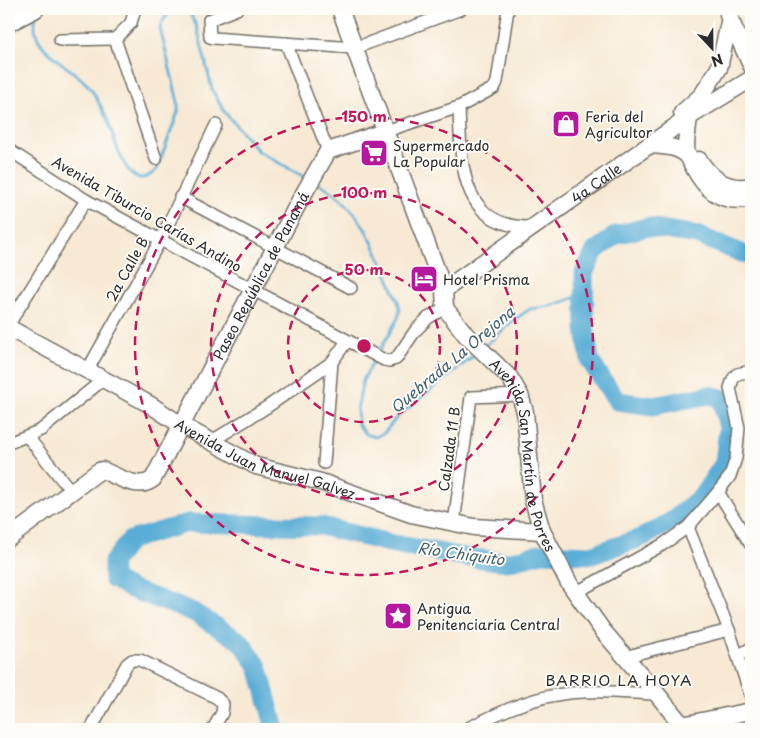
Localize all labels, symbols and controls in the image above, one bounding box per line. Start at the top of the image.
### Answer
north arrow [688,22,738,72]
text: N [708,49,726,72]
text: 150 m [341,104,387,127]
place label: Feria del Agricultor [585,106,653,143]
shop icon: Feria del Agricultor [551,109,581,139]
place label: Supermercado La Popular [393,135,490,172]
supermarket icon: Supermercado La Popular [359,138,389,168]
street label: Avenida Tiburcio Carías Andino [48,151,246,277]
street label: 4a Calle [566,157,626,208]
text: 100 m [341,180,387,203]
street label: Paseo República de Panamá [207,187,314,364]
street label: 2a Calle B [101,233,153,305]
text: 50 m [345,257,383,280]
hotel icon: Hotel Prisma [409,264,439,294]
place label: Hotel Prisma [443,269,530,290]
water label: Quebrada La Orejona [385,300,520,418]
centre of rings [355,337,373,355]
street label: Avenida San Martín de Porres [485,353,561,555]
street label: Calzada 11 B [433,405,465,493]
street label: Avenida Juan Manuel Galvez [171,413,359,504]
water label: Río Chiquito [416,536,506,571]
place label: Antigua Penitenciaria Central [417,598,560,635]
place icon: Antigua Penitenciaria Central [383,601,413,631]
district label: BARRIO LA HOYA [545,668,693,691]

